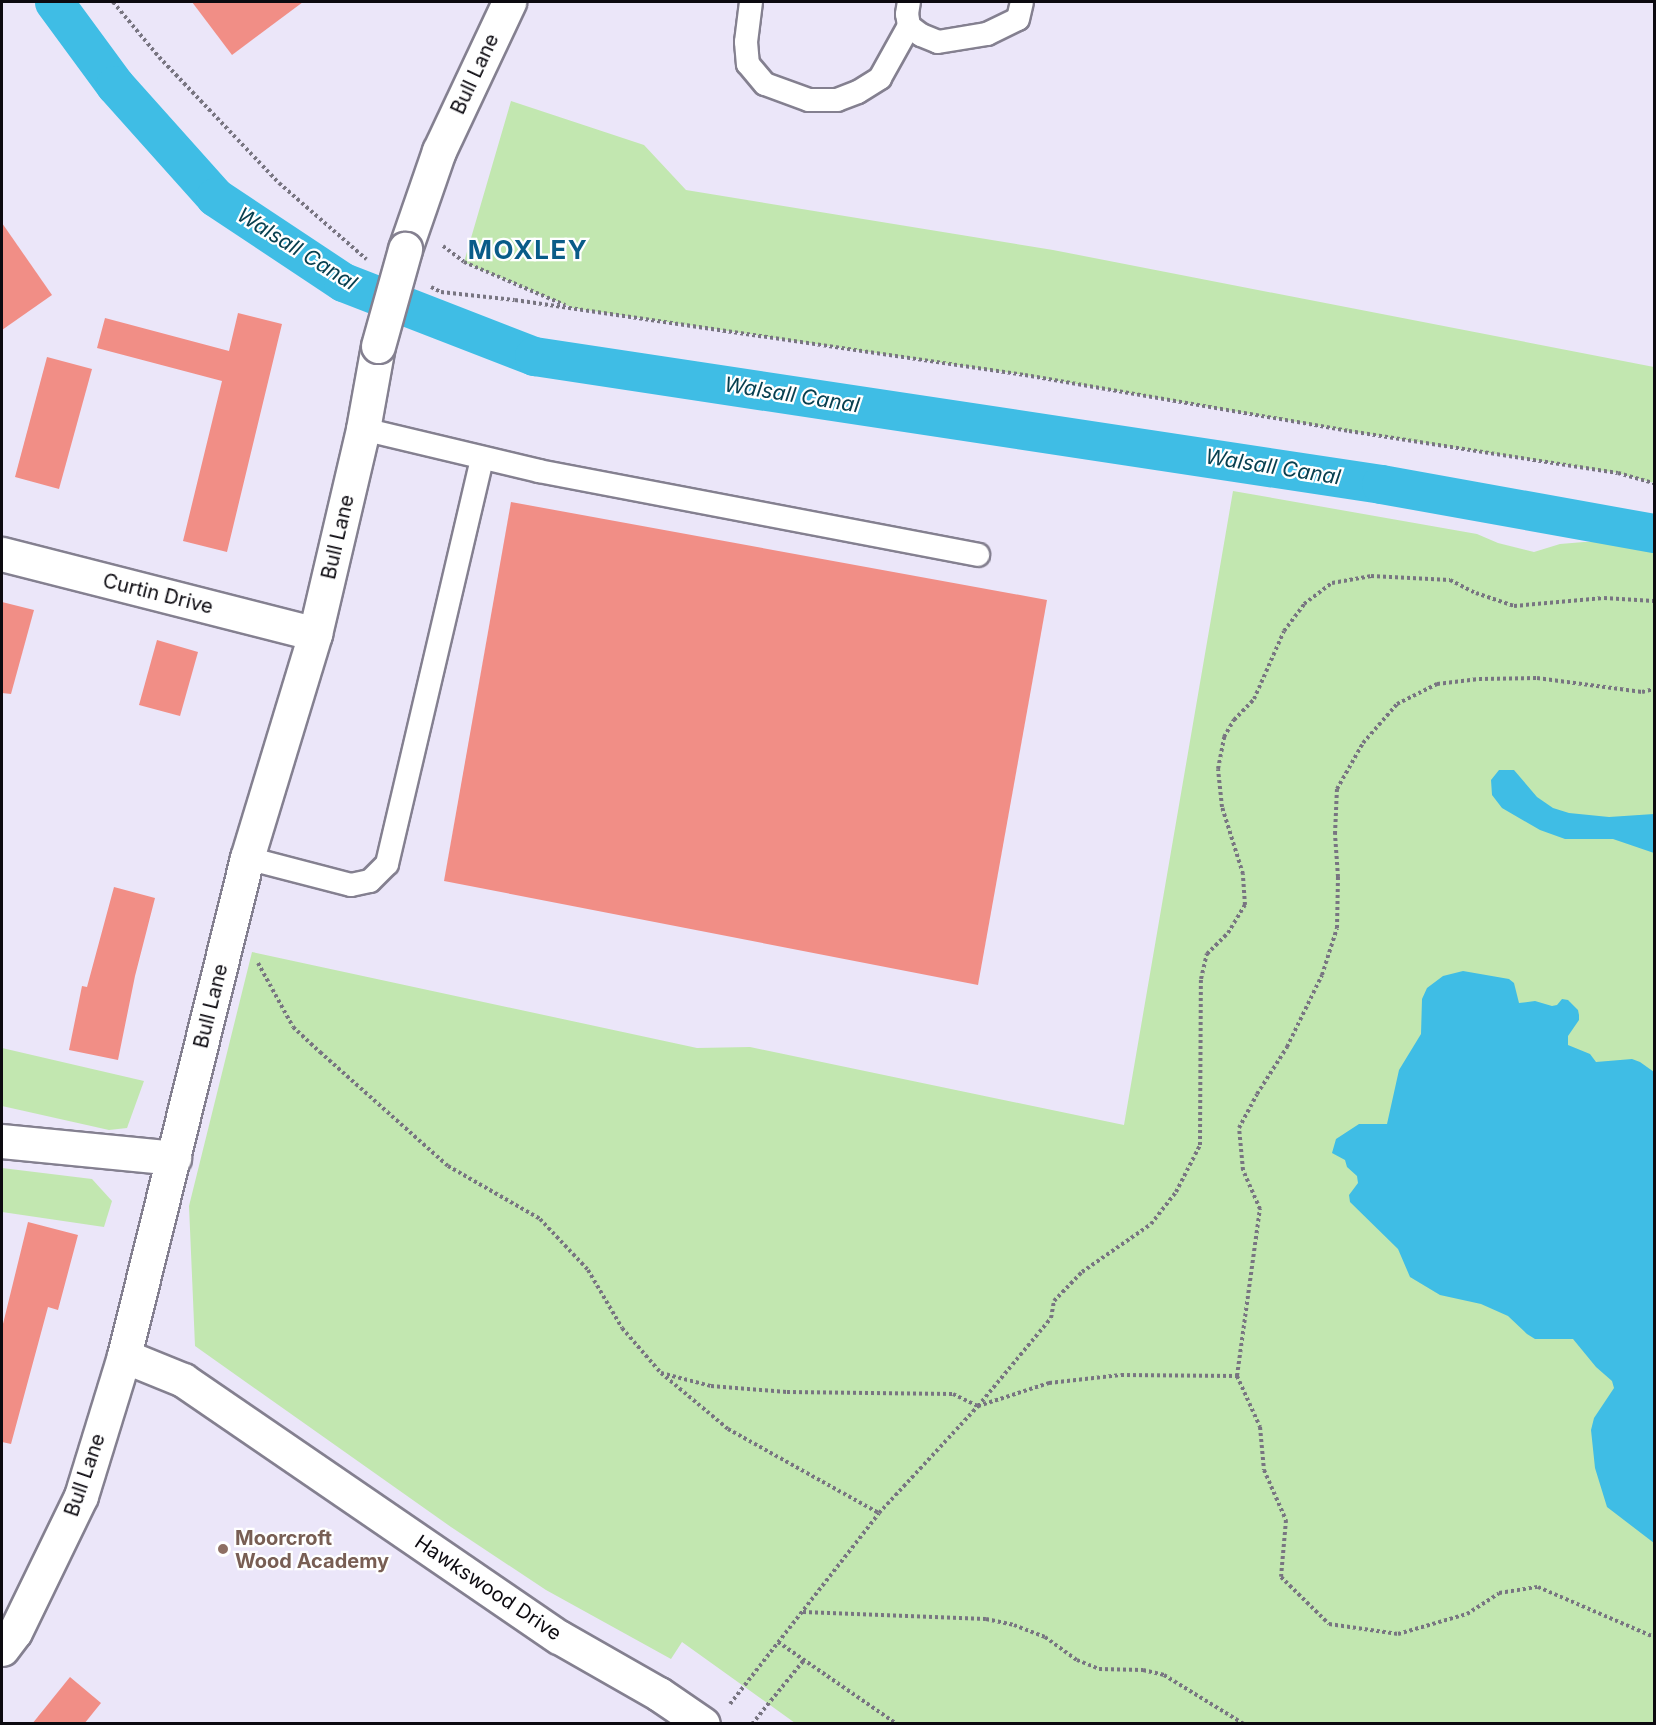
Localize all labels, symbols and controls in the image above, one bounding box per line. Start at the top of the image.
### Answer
street label: Bull Lane [446,30,504,118]
water label: Walsall Canal [233,202,361,296]
district label: MOXLEY [468,234,588,266]
water label: Walsall Canal [723,372,861,418]
water label: Walsall Canal [1204,444,1342,490]
street label: Bull Lane [317,492,359,582]
street label: Curtin Drive [100,569,216,619]
street label: Bull Lane [189,961,233,1051]
street label: Bull Lane [60,1430,110,1520]
place label: Moorcroft Wood Academy [235,1526,389,1573]
street label: Hawkswood Drive [410,1530,566,1646]
marker: Moorcroft Wood Academy [216,1542,230,1556]

